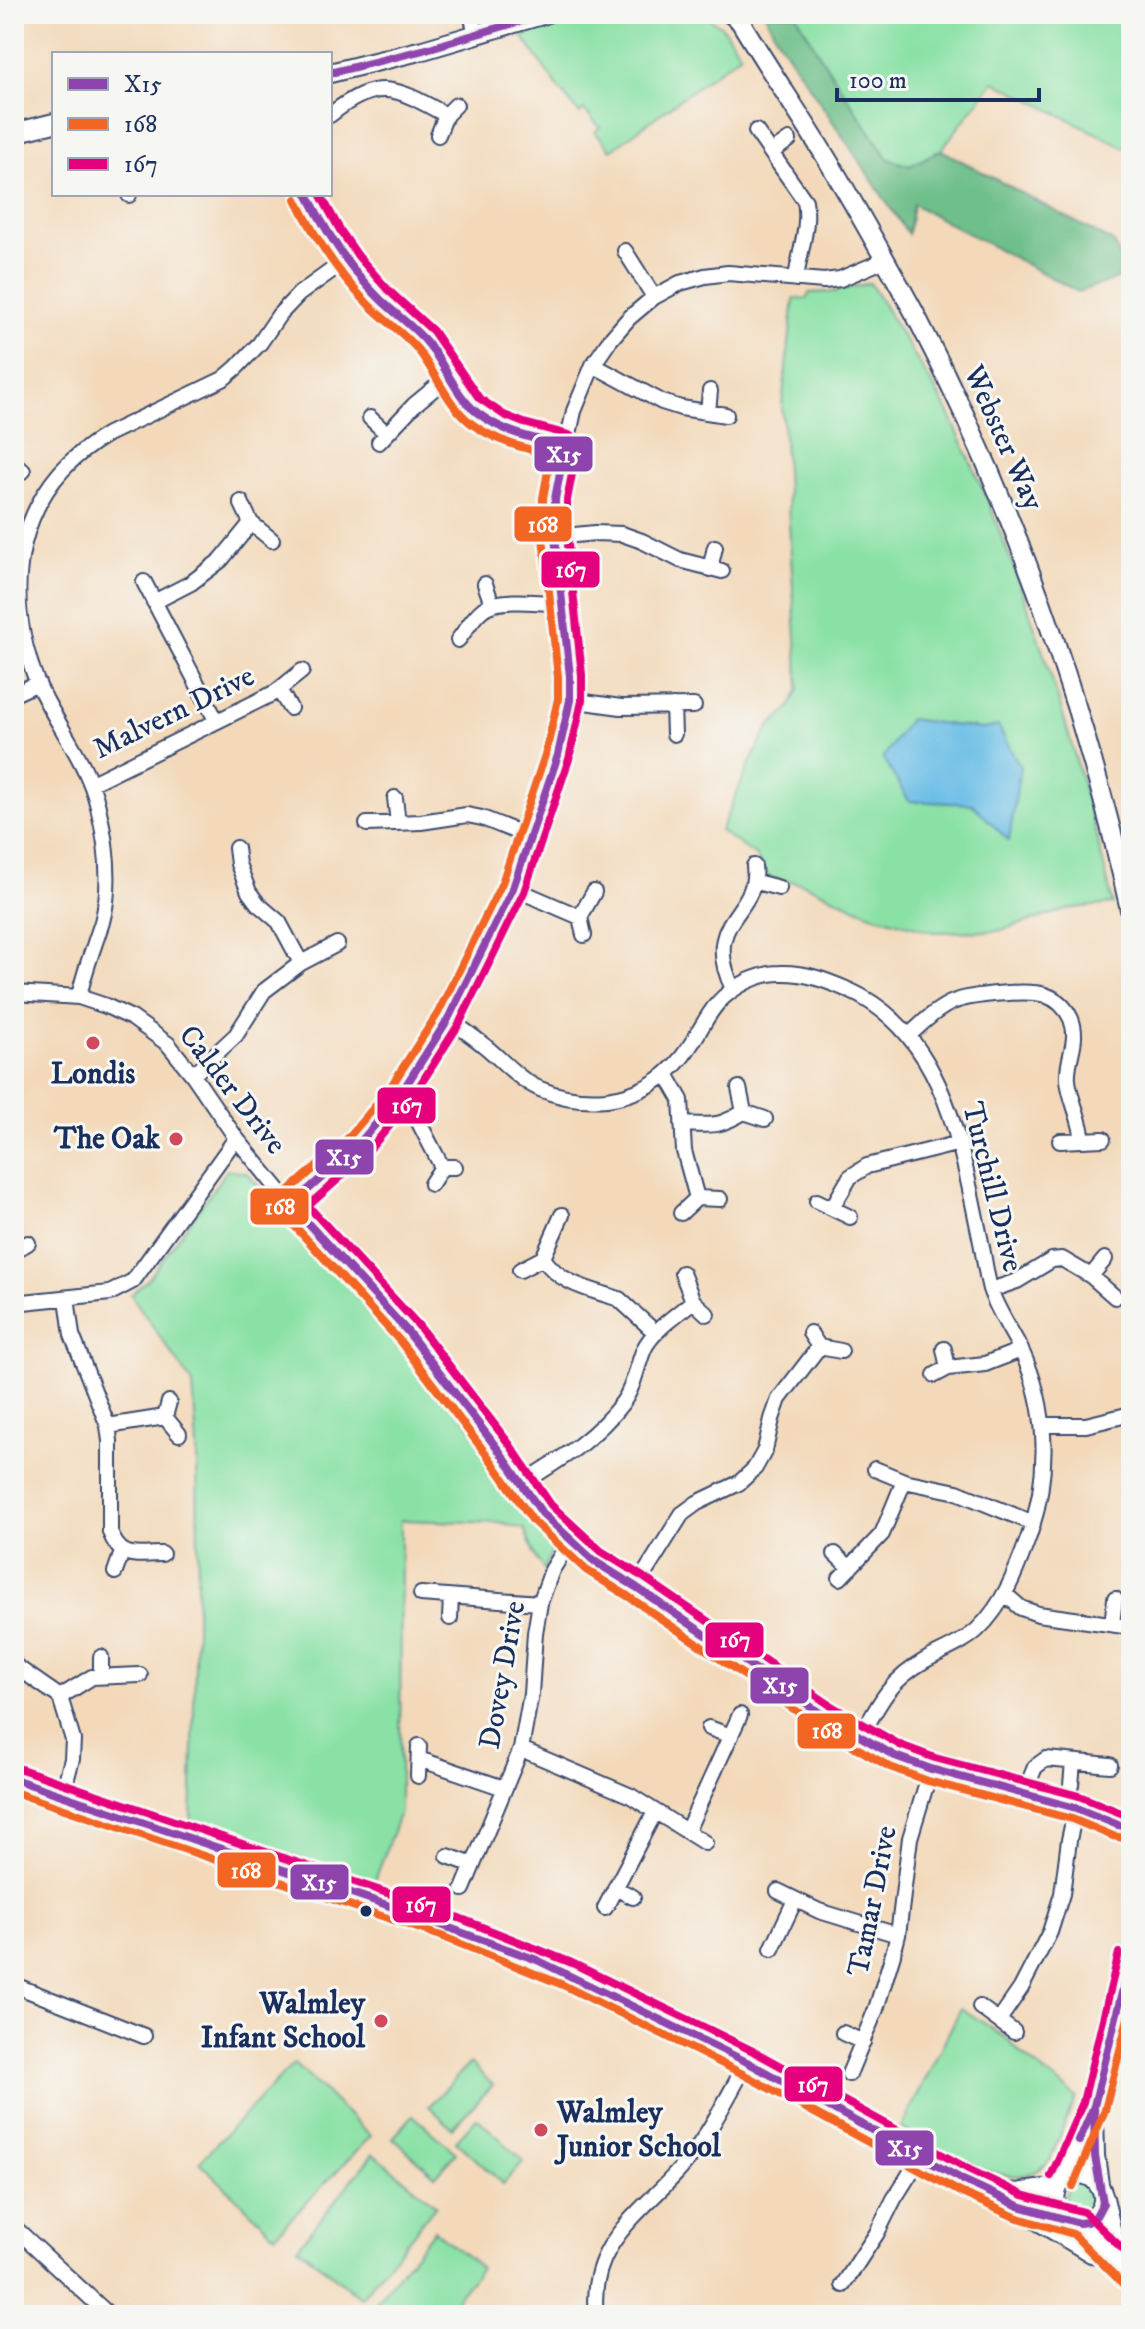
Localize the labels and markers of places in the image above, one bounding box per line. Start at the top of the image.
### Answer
marker: Londis [84,1034,102,1052]
place label: Londis [51,1056,135,1093]
place label: The Oak [53,1121,161,1158]
marker: The Oak [167,1130,185,1148]
unlabelled marker [358,1903,374,1919]
place label: Walmley Infant School [201,1986,366,2057]
marker: Walmley Infant School [372,2012,390,2030]
place label: Walmley Junior School [554,2095,722,2166]
marker: Walmley Junior School [532,2121,550,2139]

